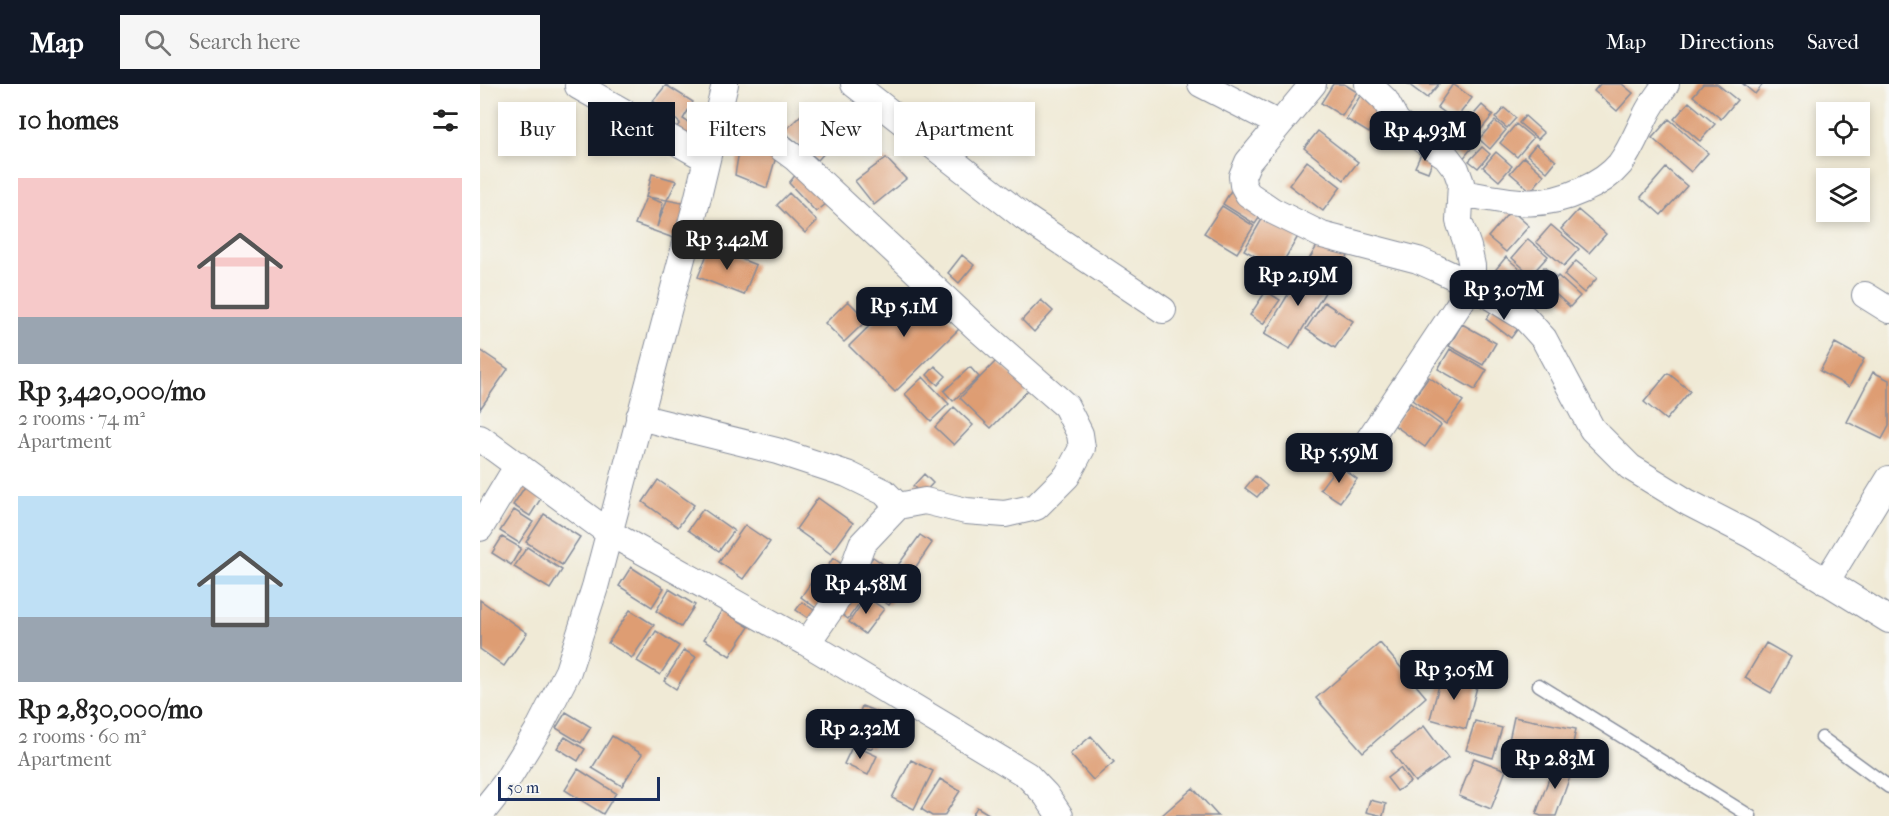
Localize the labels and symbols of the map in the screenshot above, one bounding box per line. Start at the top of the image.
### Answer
pin: Rp 4.93M [1363,111,1487,162]
pin: Rp 3.42M [665,220,789,271]
pin: Rp 2.19M [1236,256,1360,307]
pin: Rp 3.07M [1442,270,1566,321]
pin: Rp 5.1M [849,287,959,338]
pin: Rp 5.59M [1277,433,1401,484]
pin: Rp 4.58M [804,564,928,615]
pin: Rp 3.05M [1392,650,1516,701]
pin: Rp 2.32M [798,709,922,760]
pin: Rp 2.83M [1493,739,1617,790]
scale bar [498,774,660,802]

